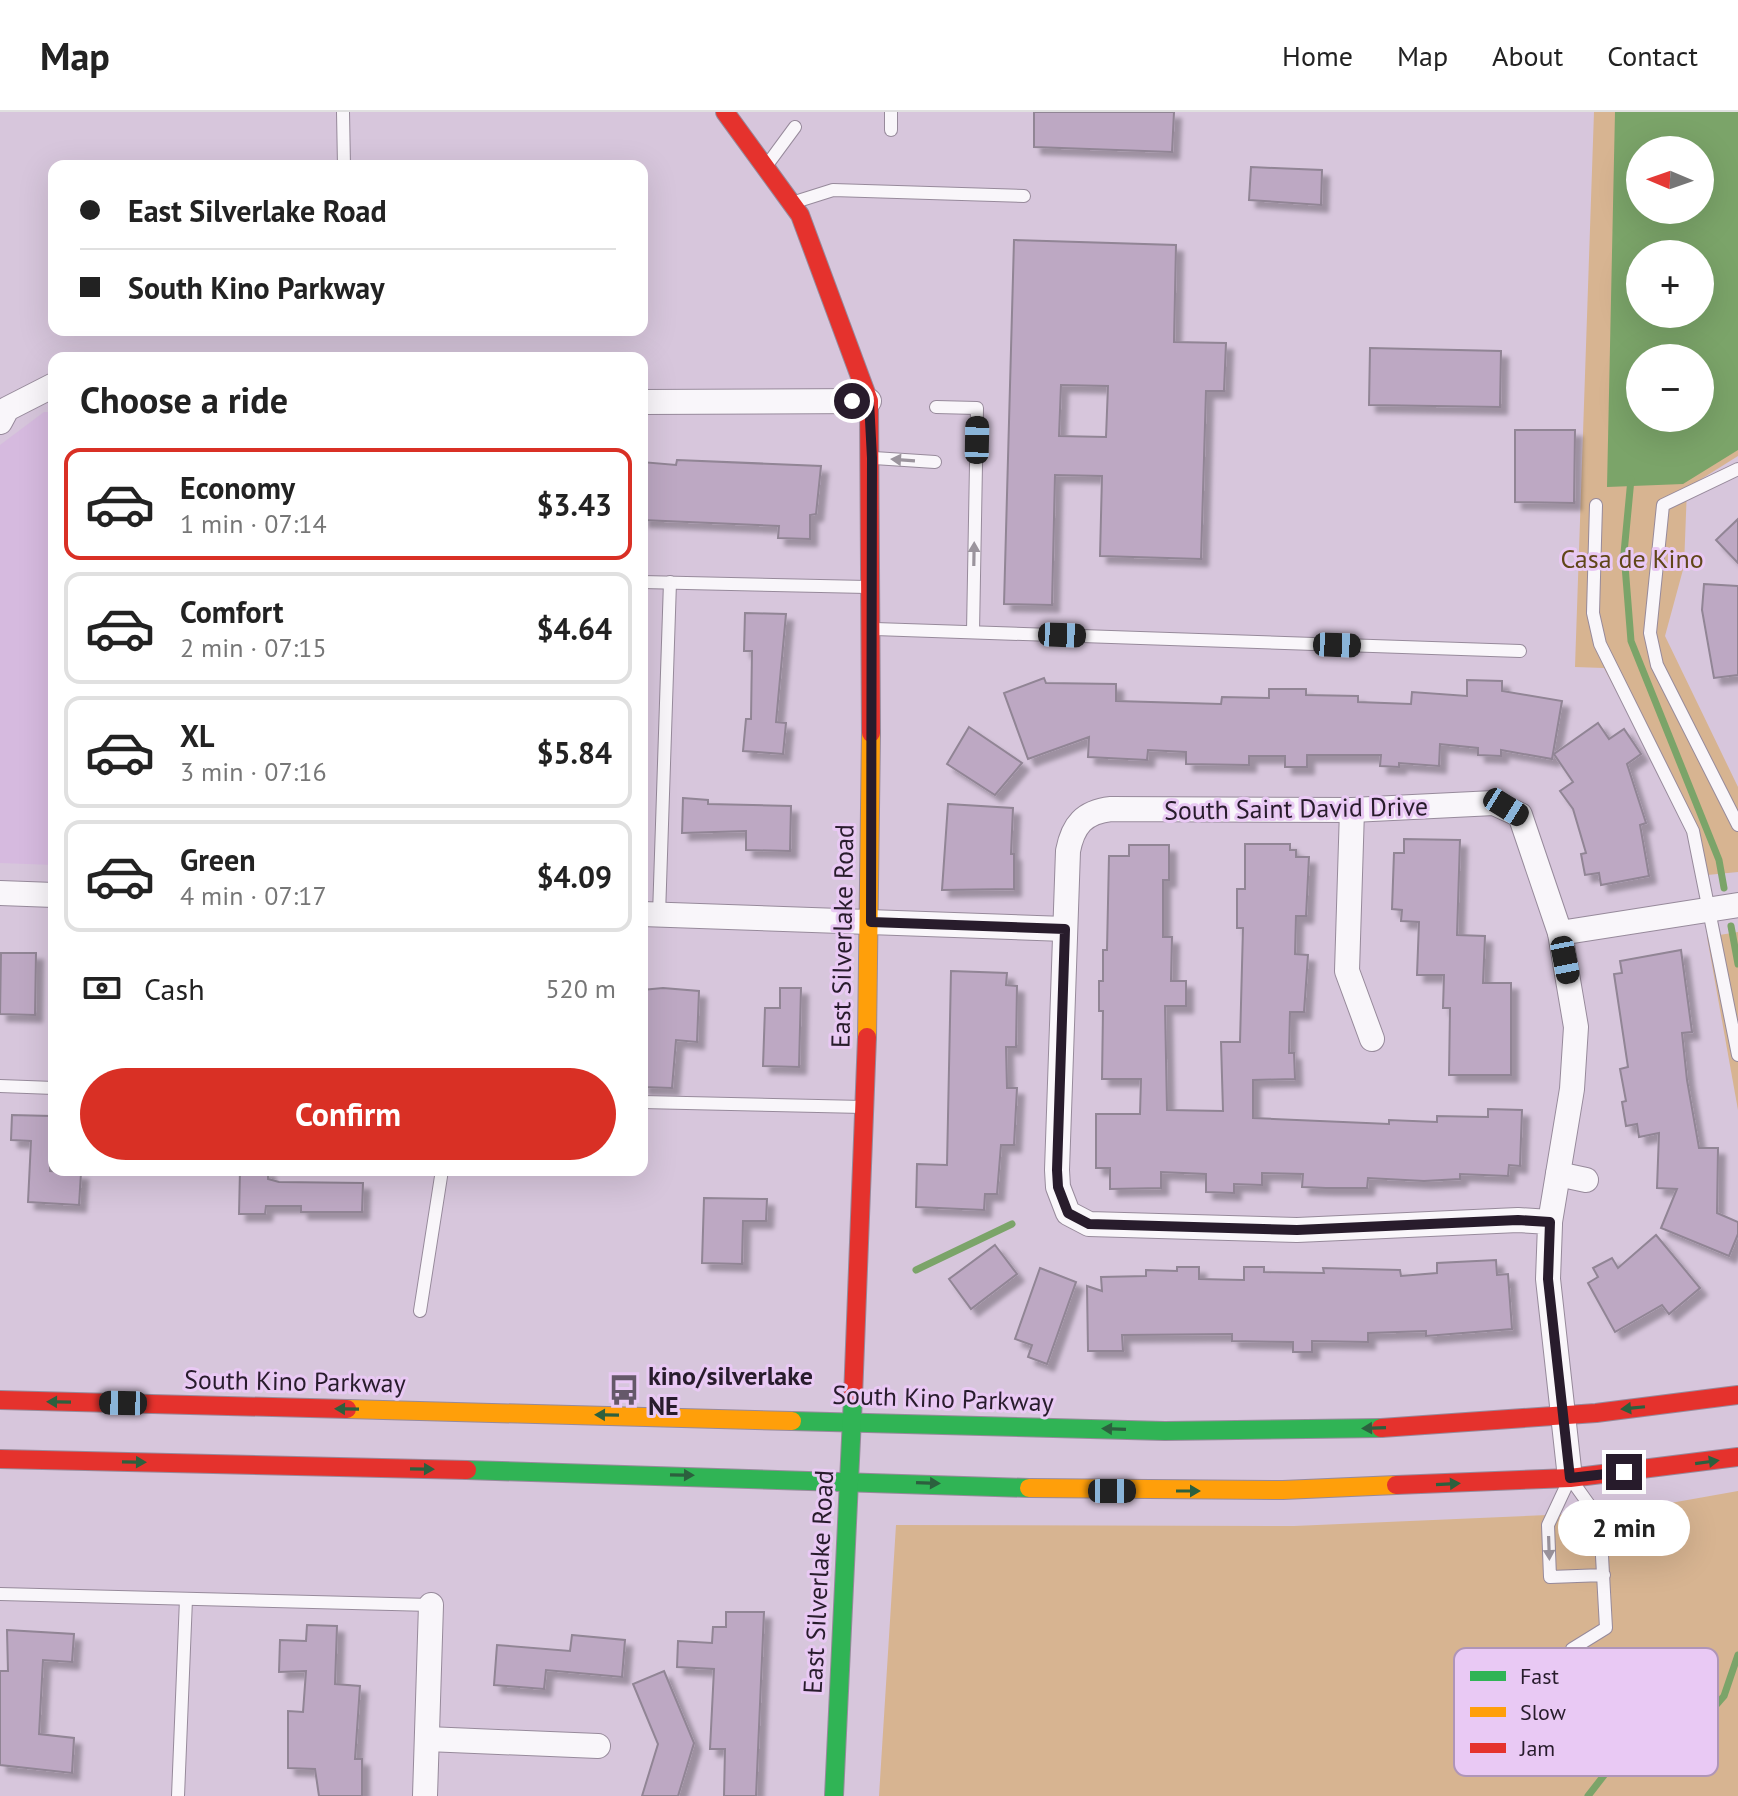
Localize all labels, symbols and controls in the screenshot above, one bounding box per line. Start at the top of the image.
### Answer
text: Map [40,31,110,80]
text: Home [1282,37,1353,74]
text: Map [1397,37,1448,74]
text: About [1492,37,1563,74]
text: Contact [1607,37,1698,74]
north arrow [1626,136,1714,224]
map controls [1626,136,1714,432]
text: East Silverlake Road [128,191,387,230]
button: + [1626,240,1714,328]
text: South Kino Parkway [128,268,385,307]
button: − [1626,344,1714,432]
text: Choose a ride [80,376,288,423]
route start [834,383,870,419]
car [965,416,989,464]
one-way arrow [890,453,915,466]
icon: car [84,468,156,540]
text: Economy [180,468,295,507]
text: $3.43 [537,485,612,524]
text: 1 min · 07:14 [180,507,327,540]
one-way arrow [968,541,981,566]
park label: Casa de Kino [1560,542,1704,575]
icon: car [84,592,156,664]
text: Comfort [180,592,283,631]
text: $4.64 [537,609,612,648]
car [1038,622,1086,648]
text: 2 min · 07:15 [180,631,327,664]
car [1313,632,1361,658]
icon: car [84,716,156,788]
text: XL [180,716,214,755]
text: $5.84 [537,733,612,772]
text: 3 min · 07:16 [180,755,327,788]
car [1479,784,1533,830]
street label: South Saint David Drive [1164,789,1428,827]
street label: East Silverlake Road [824,824,860,1048]
icon: car [84,840,156,912]
text: Green [180,840,255,879]
text: $4.09 [537,857,612,896]
text: 4 min · 07:17 [180,879,327,912]
car [1549,934,1581,986]
icon: cash [80,966,124,1010]
text: Cash [144,969,205,1008]
text: 520 m [545,972,616,1005]
button: Confirm [80,1068,616,1160]
place label: kino/silverlake NE [648,1359,813,1422]
street label: South Kino Parkway [184,1363,406,1399]
bus stop icon: kino/silverlake NE [607,1373,641,1407]
street label: South Kino Parkway [832,1378,1054,1418]
car [99,1391,147,1415]
one-way arrow [46,1395,71,1408]
one-way arrow [334,1402,359,1415]
one-way arrow [1620,1402,1645,1415]
one-way arrow [594,1409,619,1422]
one-way arrow [1361,1422,1386,1435]
one-way arrow [1101,1423,1126,1436]
route end [1606,1454,1642,1490]
one-way arrow [1694,1455,1719,1468]
one-way arrow [122,1456,147,1469]
one-way arrow [410,1463,435,1476]
one-way arrow [670,1469,695,1482]
street label: East Silverlake Road [796,1469,840,1695]
one-way arrow [916,1477,941,1490]
one-way arrow [1436,1477,1461,1490]
car [1088,1479,1136,1503]
one-way arrow [1176,1484,1201,1497]
callout: 2 min [1558,1500,1690,1556]
text: 2 min [1592,1511,1656,1544]
one-way arrow [1542,1536,1555,1561]
legend [1454,1648,1718,1776]
text: Fast [1520,1662,1560,1690]
text: Slow [1520,1698,1566,1726]
text: Jam [1519,1734,1555,1762]

